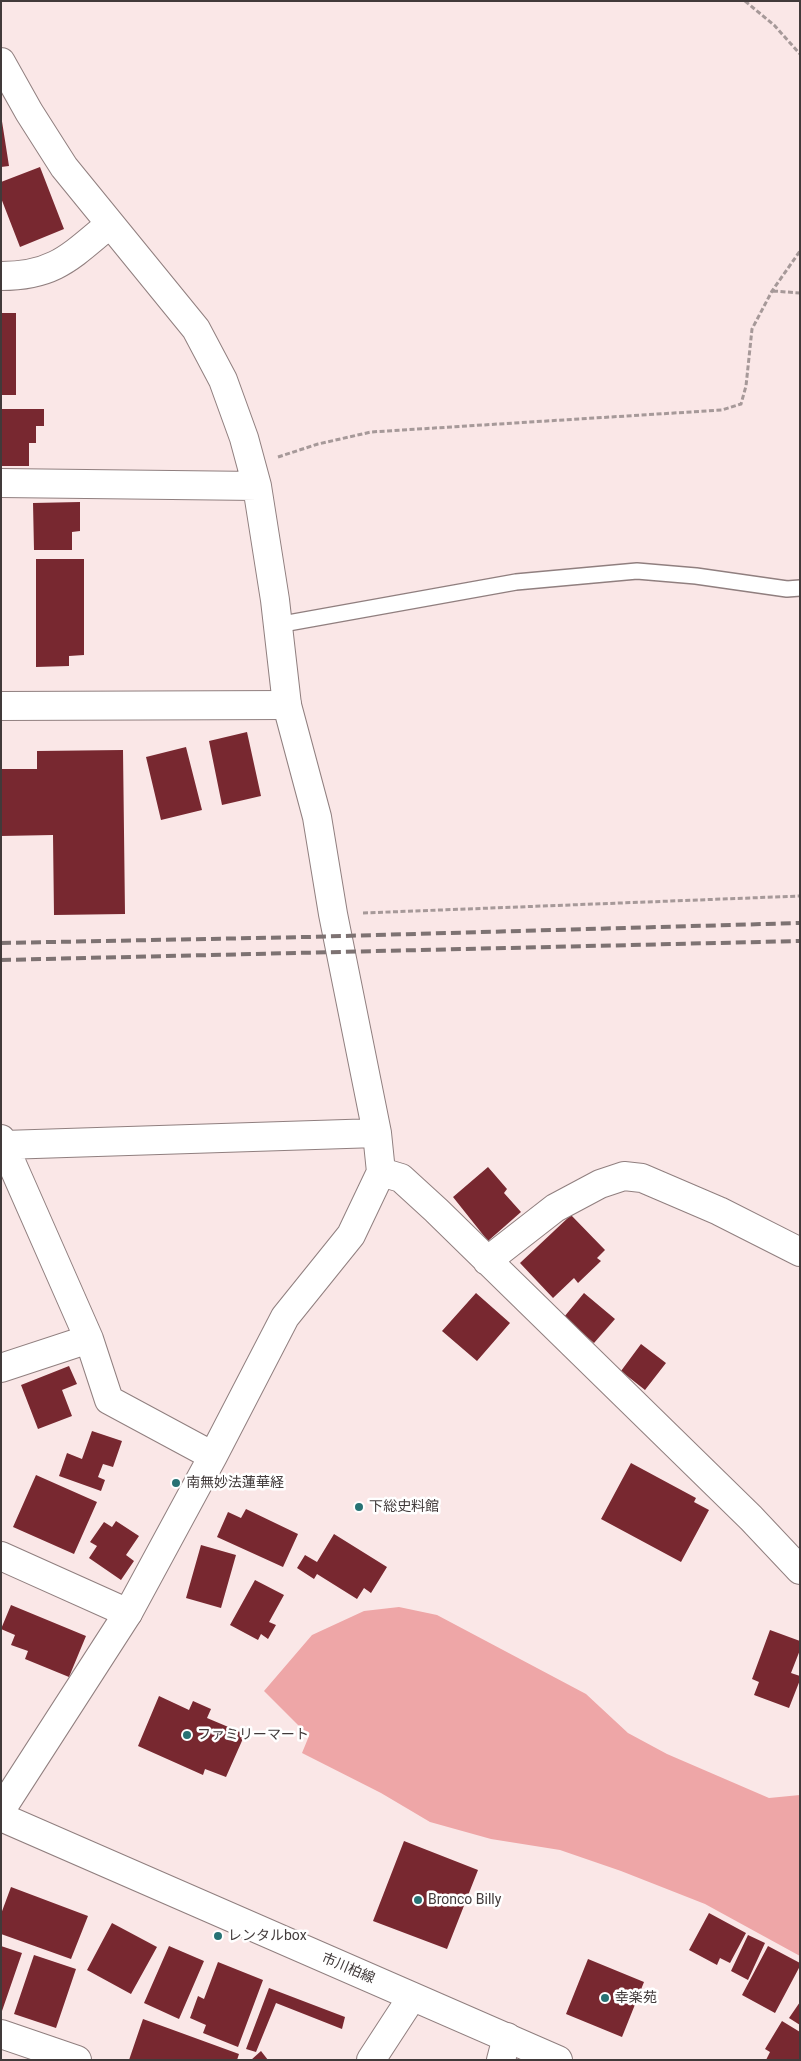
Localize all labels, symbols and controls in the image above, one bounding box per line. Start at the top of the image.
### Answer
place label: 南無妙法蓮華経 [186,1475,284,1491]
marker: 南無妙法蓮華経 [170,1477,182,1489]
place label: 下総史料館 [369,1499,439,1515]
marker: 下総史料館 [353,1501,365,1513]
place label: ファミリーマート [197,1727,309,1743]
marker: ファミリーマート [181,1729,193,1741]
place label: Bronco Billy [428,1892,501,1908]
marker: Bronco Billy [412,1894,424,1906]
place label: レンタルbox [228,1928,307,1944]
marker: レンタルbox [212,1930,224,1942]
street label: 市川柏線 [319,1950,377,1988]
place label: 幸楽苑 [615,1990,657,2006]
marker: 幸楽苑 [599,1992,611,2004]

